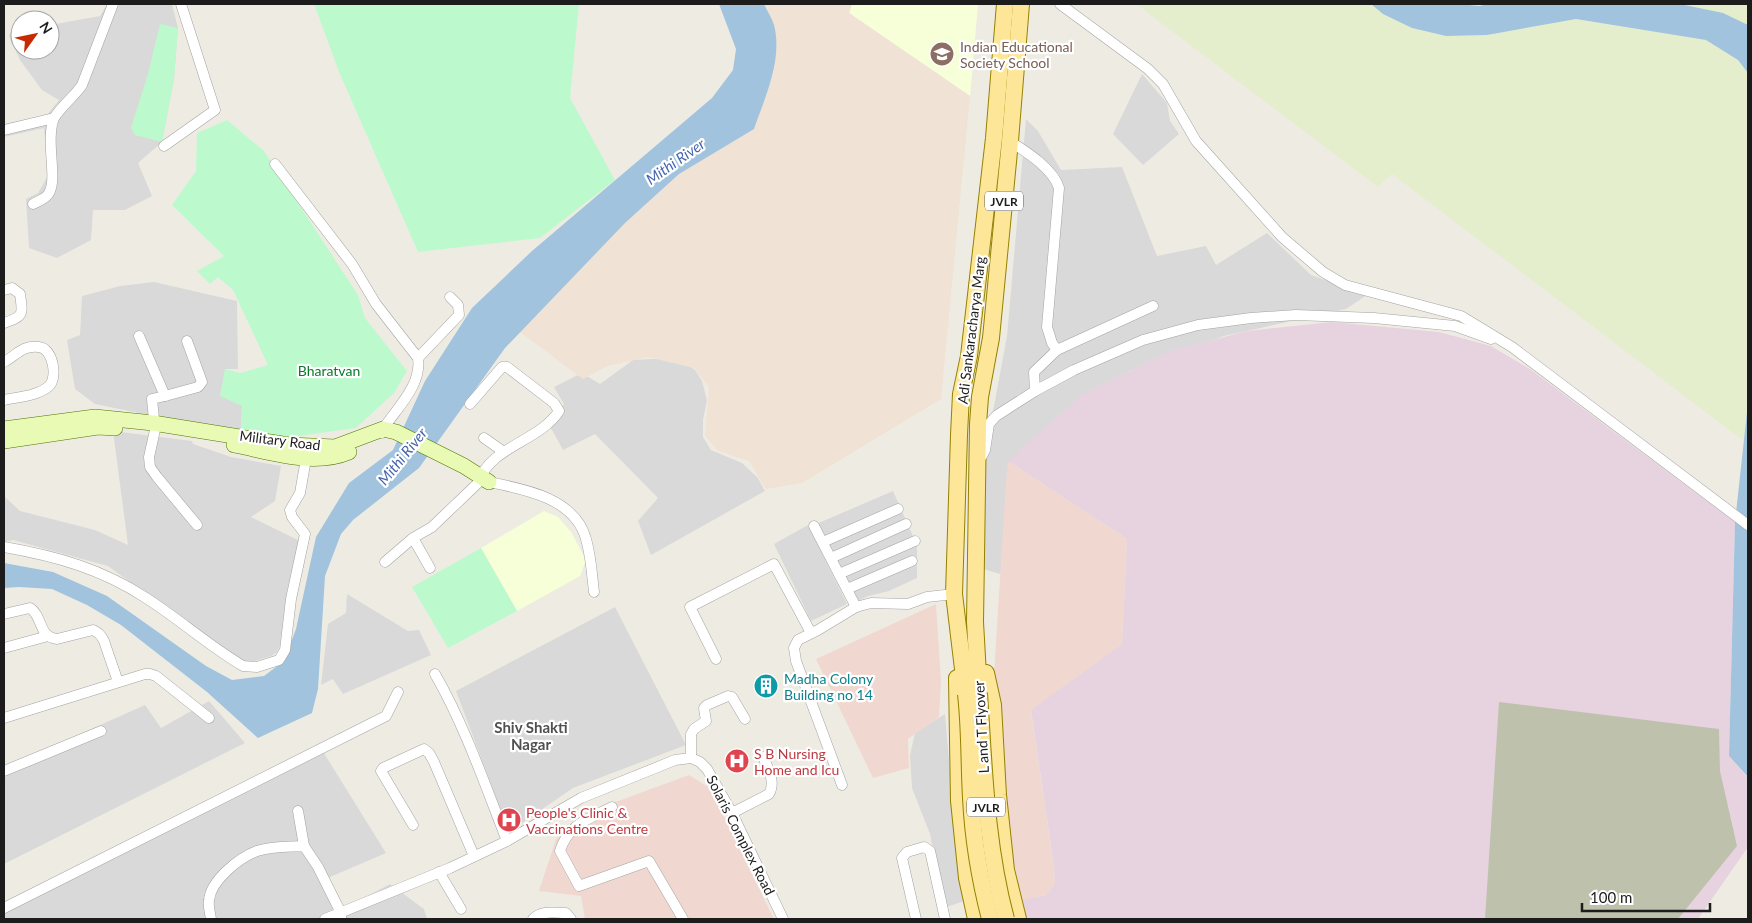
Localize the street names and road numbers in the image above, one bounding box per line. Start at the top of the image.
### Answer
road number: JVLR [985,192,1023,210]
street label: Adi Sankaracharya Marg [954,255,988,405]
street label: Military Road [239,427,321,453]
street label: L and T Flyover [970,680,992,774]
street label: Solaris Complex Road [703,772,779,898]
road number: JVLR [967,798,1005,816]

